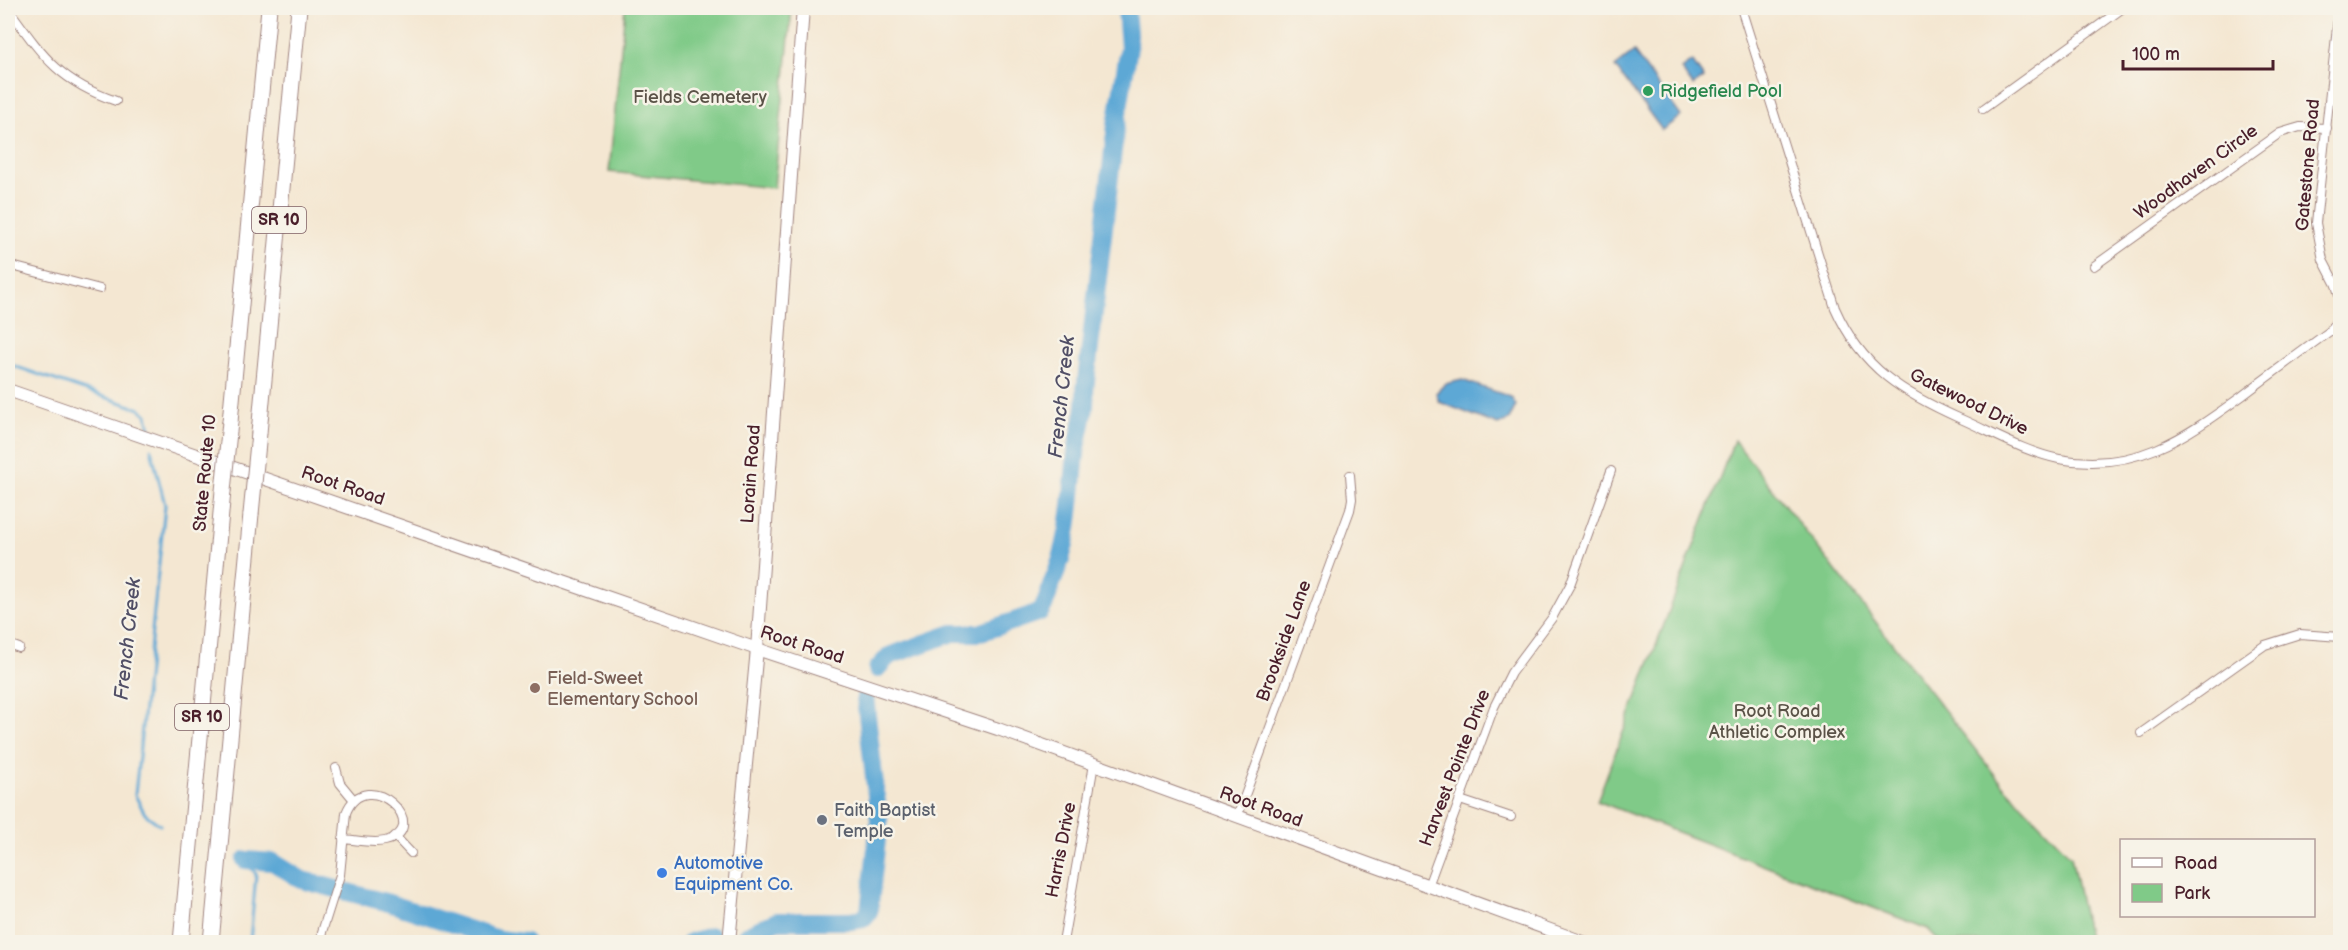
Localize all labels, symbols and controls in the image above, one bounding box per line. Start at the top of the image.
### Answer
scale bar [2123,33,2273,71]
text: 100 m [2132,44,2180,65]
place label: Ridgefield Pool [1660,81,1782,102]
marker: Ridgefield Pool [1641,84,1655,98]
park label: Fields Cemetery [633,87,768,108]
street label: Gatestone Road [2292,98,2324,232]
street label: Woodhaven Circle [2130,120,2262,224]
road number: SR 10 [252,207,306,233]
water label: French Creek [1044,333,1080,459]
street label: Gatewood Drive [1906,364,2032,440]
street label: State Route 10 [189,414,221,532]
street label: Lorain Road [737,424,765,524]
street label: Root Road [298,462,388,510]
water label: French Creek [110,575,146,701]
street label: Brookside Lane [1252,577,1316,705]
street label: Root Road [757,622,847,668]
place label: Field-Sweet Elementary School [547,668,698,710]
marker: Field-Sweet Elementary School [528,681,542,695]
street label: Harvest Pointe Drive [1415,686,1495,849]
park label: Root Road Athletic Complex [1709,701,1846,743]
road number: SR 10 [175,704,229,730]
street label: Root Road [1217,782,1305,832]
place label: Faith Baptist Temple [834,800,936,842]
street label: Harris Drive [1041,800,1081,899]
marker: Faith Baptist Temple [815,813,829,827]
legend [2120,839,2315,917]
place label: Automotive Equipment Co. [674,853,793,895]
text: Road [2174,853,2218,874]
marker: Automotive Equipment Co. [655,866,669,880]
text: Park [2174,883,2210,904]

